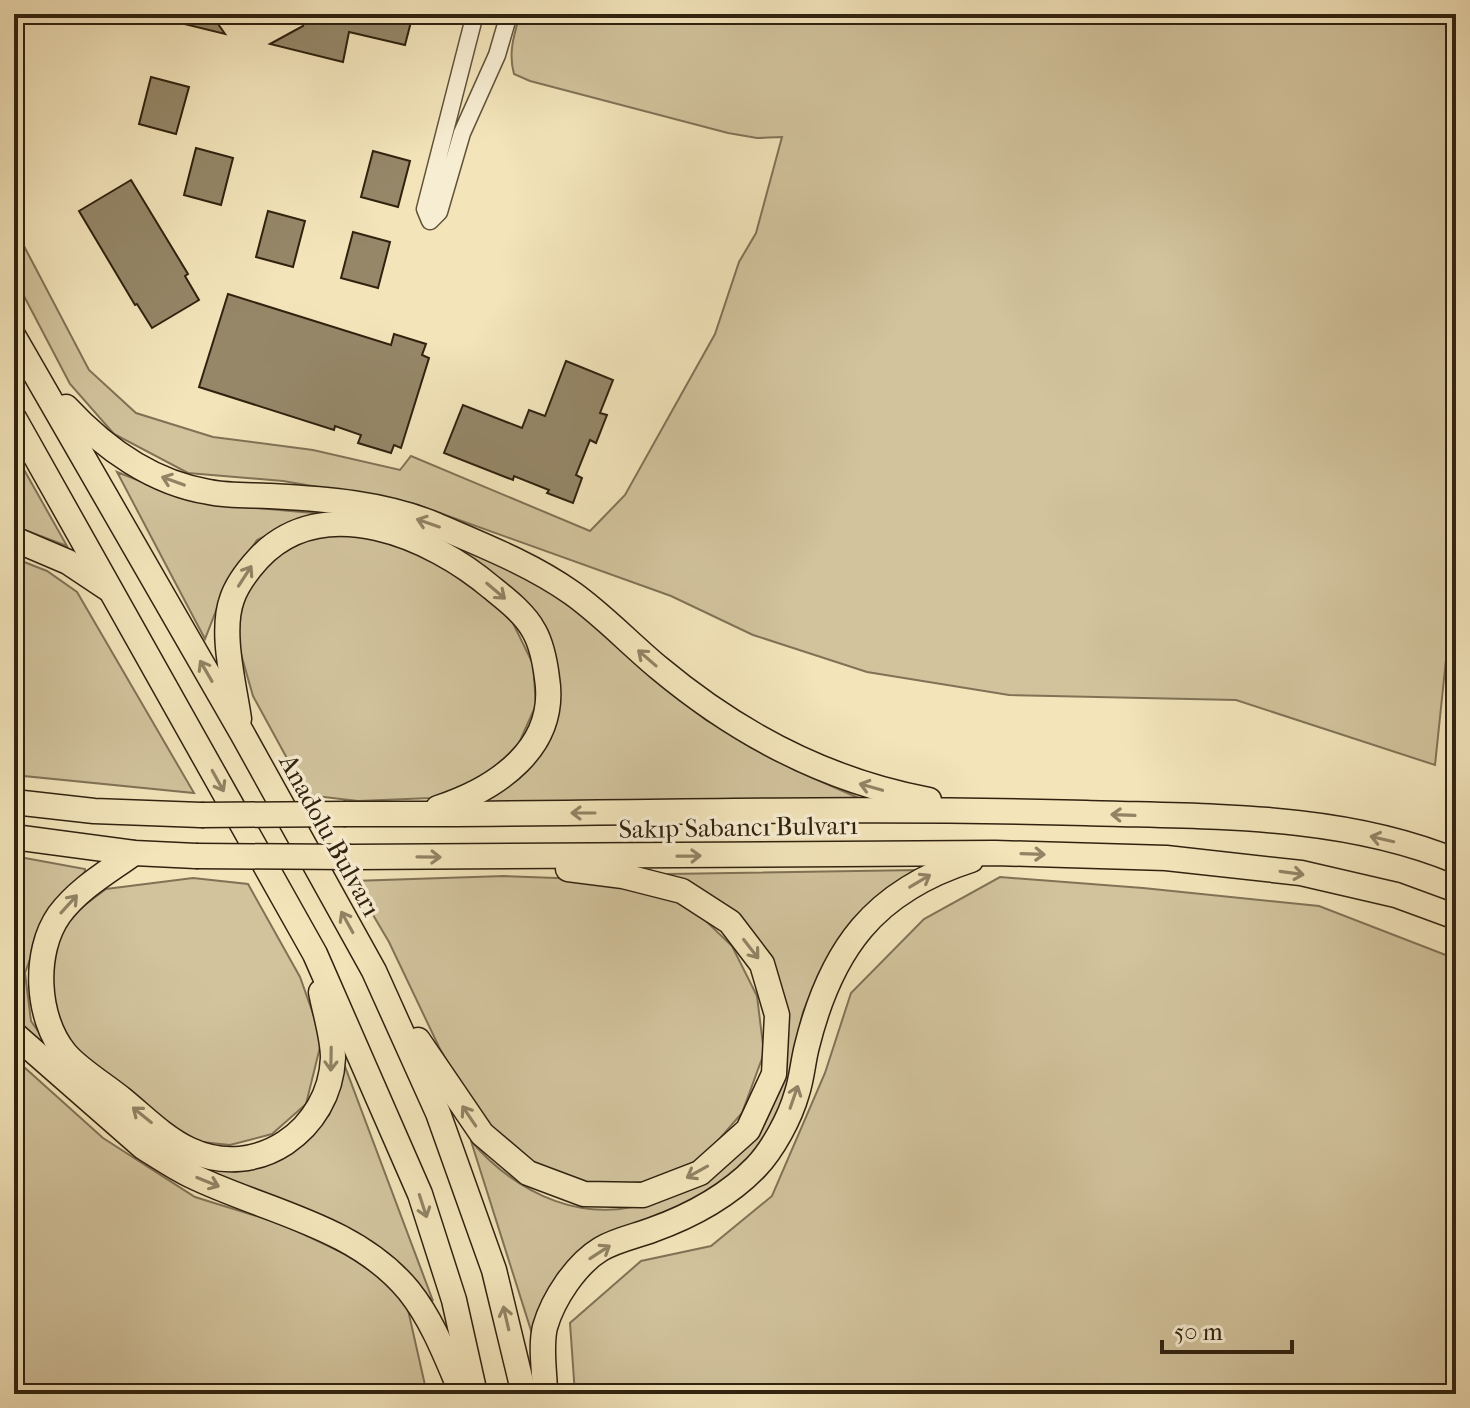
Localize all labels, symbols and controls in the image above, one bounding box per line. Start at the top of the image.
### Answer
one-way arrow [161,473,186,487]
one-way arrow [416,514,441,529]
one-way arrow [237,566,254,588]
one-way arrow [486,582,506,600]
one-way arrow [638,649,658,667]
one-way arrow [198,660,214,683]
street label: Anadolu Bulvarı [272,748,387,922]
one-way arrow [211,769,226,793]
one-way arrow [858,779,884,794]
one-way arrow [570,805,597,821]
one-way arrow [1110,807,1137,822]
street label: Sakıp Sabancı Bulvarı [618,810,858,845]
one-way arrow [1369,831,1395,846]
one-way arrow [1019,846,1046,861]
one-way arrow [675,848,702,864]
one-way arrow [415,850,442,865]
one-way arrow [1279,866,1304,881]
one-way arrow [908,873,931,889]
one-way arrow [59,895,77,915]
one-way arrow [338,911,354,934]
one-way arrow [742,938,759,959]
one-way arrow [323,1045,338,1071]
one-way arrow [788,1085,803,1110]
one-way arrow [461,1105,477,1127]
one-way arrow [132,1107,153,1124]
one-way arrow [686,1164,709,1180]
one-way arrow [195,1176,220,1191]
one-way arrow [417,1193,432,1218]
one-way arrow [589,1244,611,1261]
scale bar [1162,1304,1292,1354]
one-way arrow [497,1306,512,1332]
text: 50 m [1174,1318,1223,1346]

